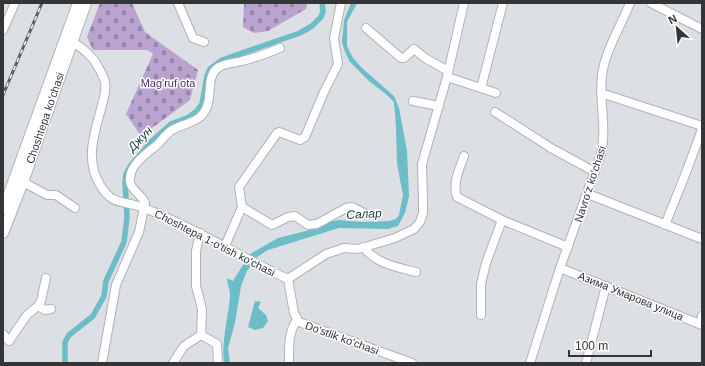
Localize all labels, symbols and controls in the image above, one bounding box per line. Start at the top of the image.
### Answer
north arrow [657,8,697,48]
text: N [666,12,679,26]
street label: Choshtepa ko'chasi [24,71,66,165]
park label: Mag'ruf ota [141,77,196,89]
water label: Джун [123,123,156,156]
street label: Navro'z ko'chasi [572,144,608,224]
water label: Салар [346,206,382,222]
street label: Choshtepa 1-o'tish ko'chasi [153,207,277,279]
street label: Азима Умарова улица [576,269,686,323]
street label: Do'stlik ko'chasi [304,319,380,357]
scale bar [569,332,651,358]
text: 100 m [575,339,608,353]

